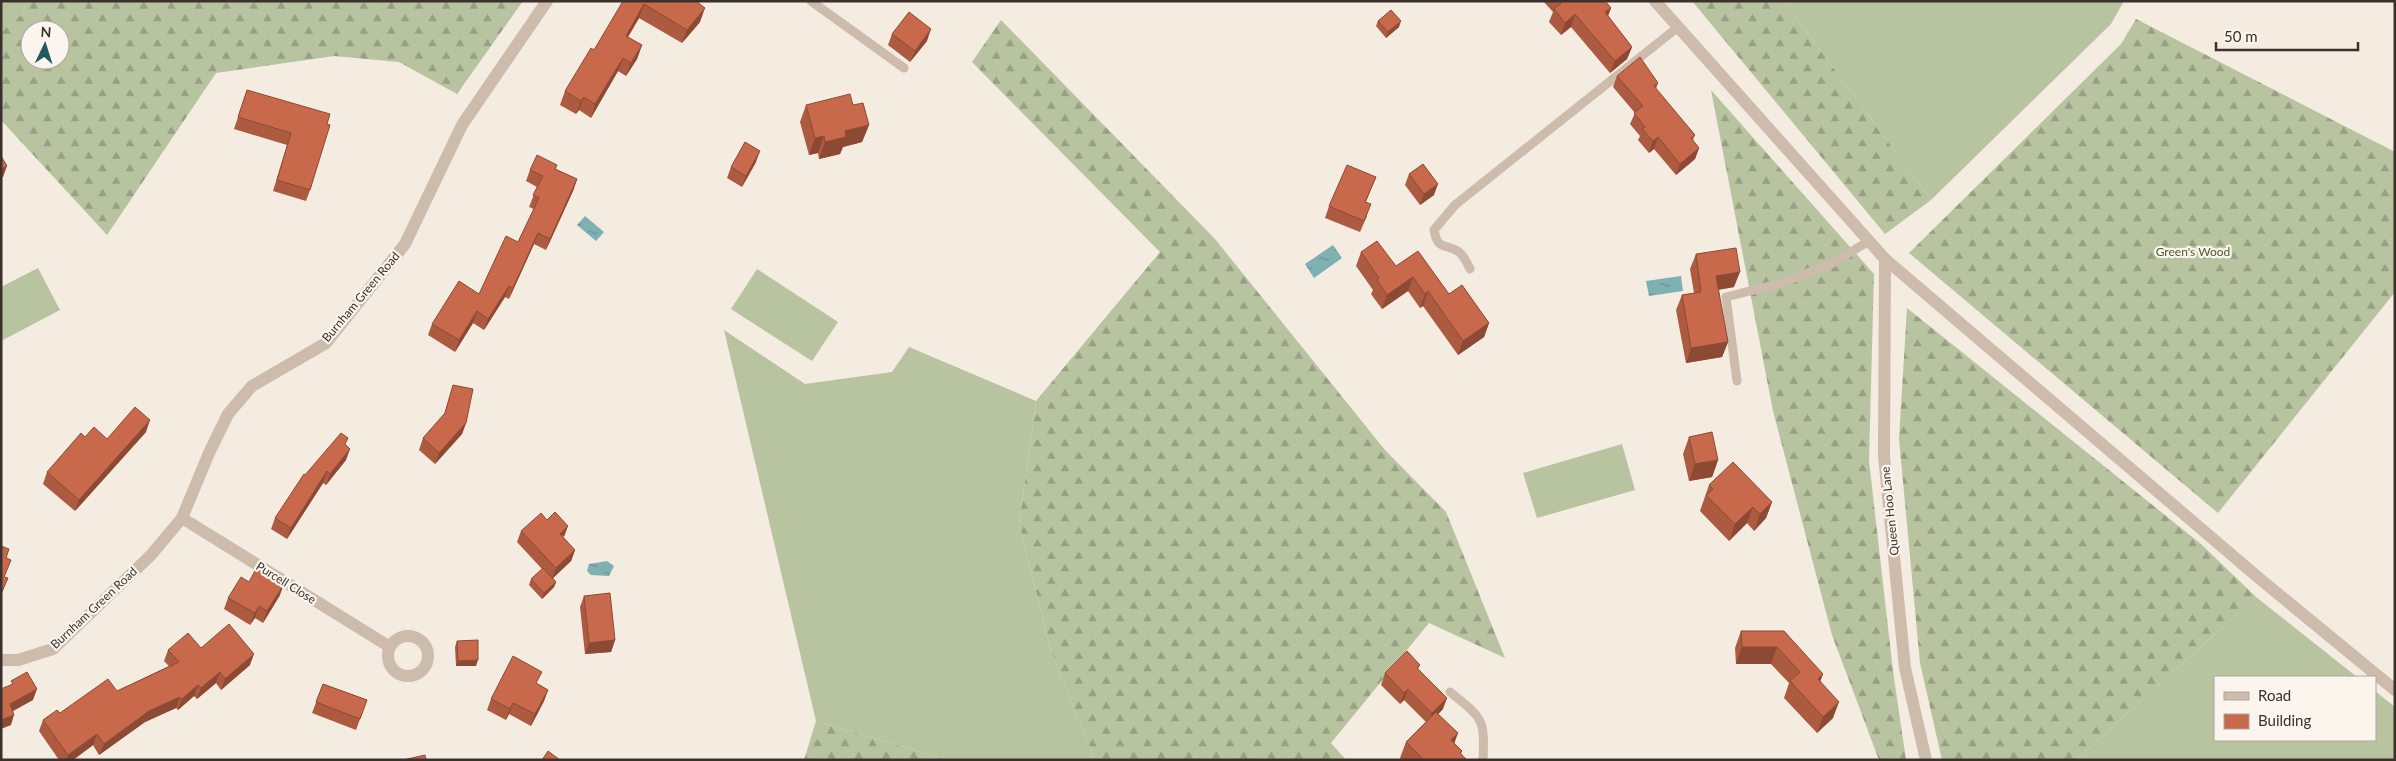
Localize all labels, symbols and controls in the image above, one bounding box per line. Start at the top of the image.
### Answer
north arrow [20,20,70,70]
scale bar [2216,20,2358,52]
text: N [40,23,52,40]
text: 50 m [2224,27,2258,45]
park label: Green's Wood [2156,244,2230,259]
street label: Burnham Green Road [319,249,403,345]
street label: Queen Hoo Lane [1877,466,1902,556]
street label: Purcell Close [254,558,319,607]
street label: Burnham Green Road [47,564,140,652]
legend [2214,676,2376,741]
text: Road [2258,686,2291,704]
text: Building [2258,711,2311,729]

